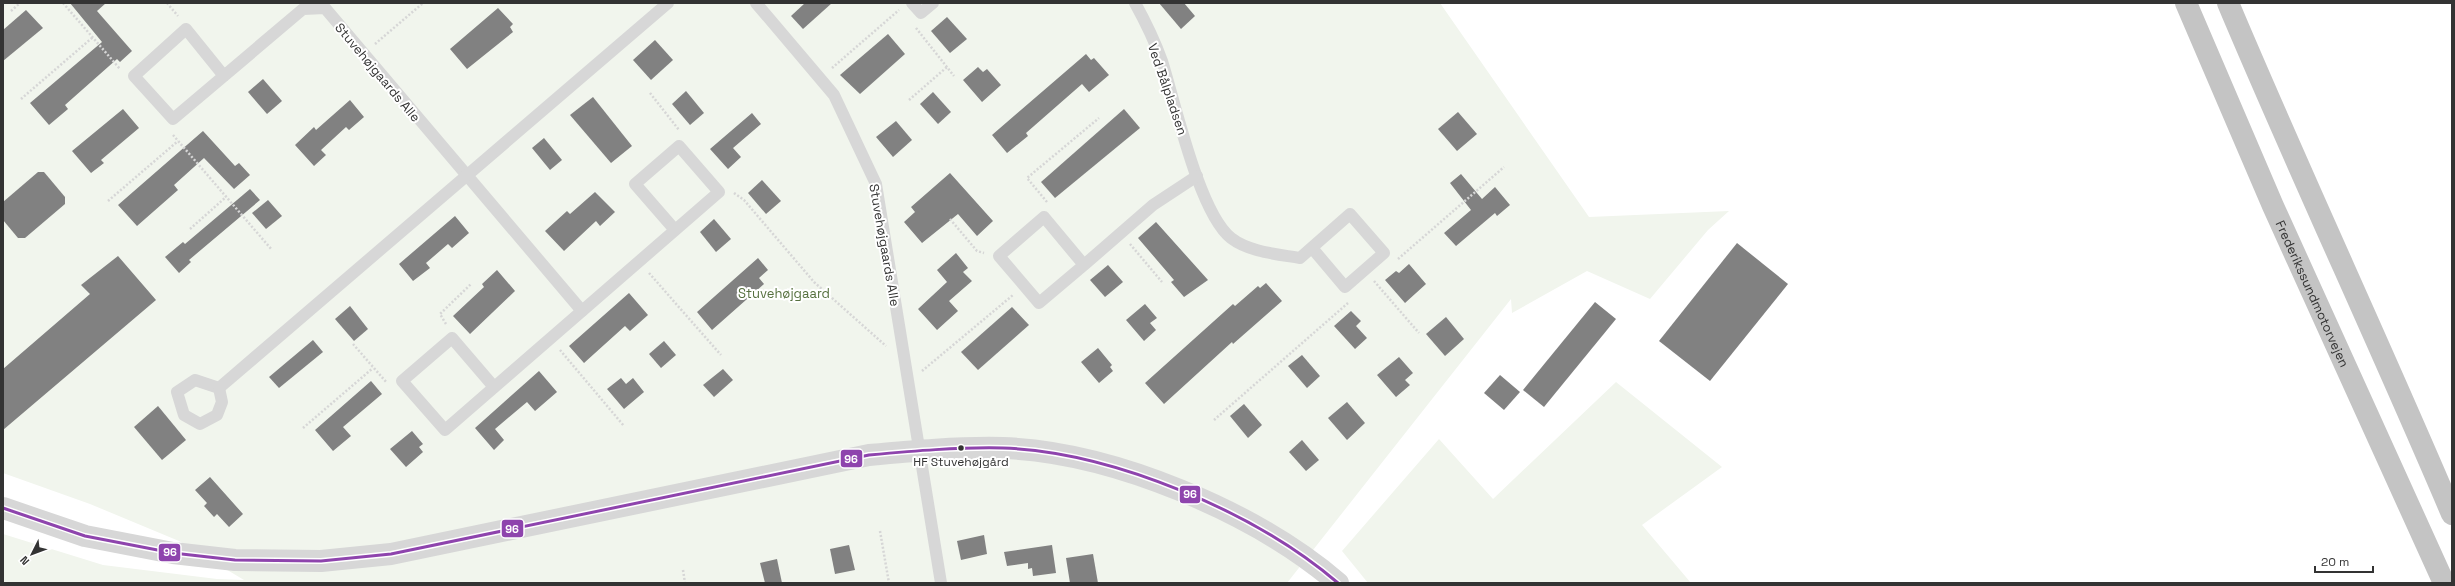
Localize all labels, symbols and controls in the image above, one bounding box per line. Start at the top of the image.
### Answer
street label: Stuvehøjgaards Alle [331,19,424,125]
street label: Ved Bålpladsen [1144,41,1191,137]
street label: Stuvehøjgaards Alle [865,182,904,308]
street label: Frederikssundmotorvejen [2272,218,2353,370]
park label: Stuvehøjgaard [738,285,830,302]
marker: HF Stuvehøjgård [956,443,966,453]
line badge: 96 [840,449,863,468]
text: 96 [844,452,858,466]
place label: HF Stuvehøjgård [913,454,1009,470]
line badge: 96 [1179,485,1201,504]
text: 96 [1183,487,1197,501]
line badge: 96 [501,519,524,538]
text: 96 [505,522,519,536]
north arrow [12,534,52,574]
line badge: 96 [158,543,181,562]
text: 96 [163,545,177,559]
scale bar [2315,548,2373,574]
text: N [17,553,32,568]
text: 20 m [2321,554,2349,570]

